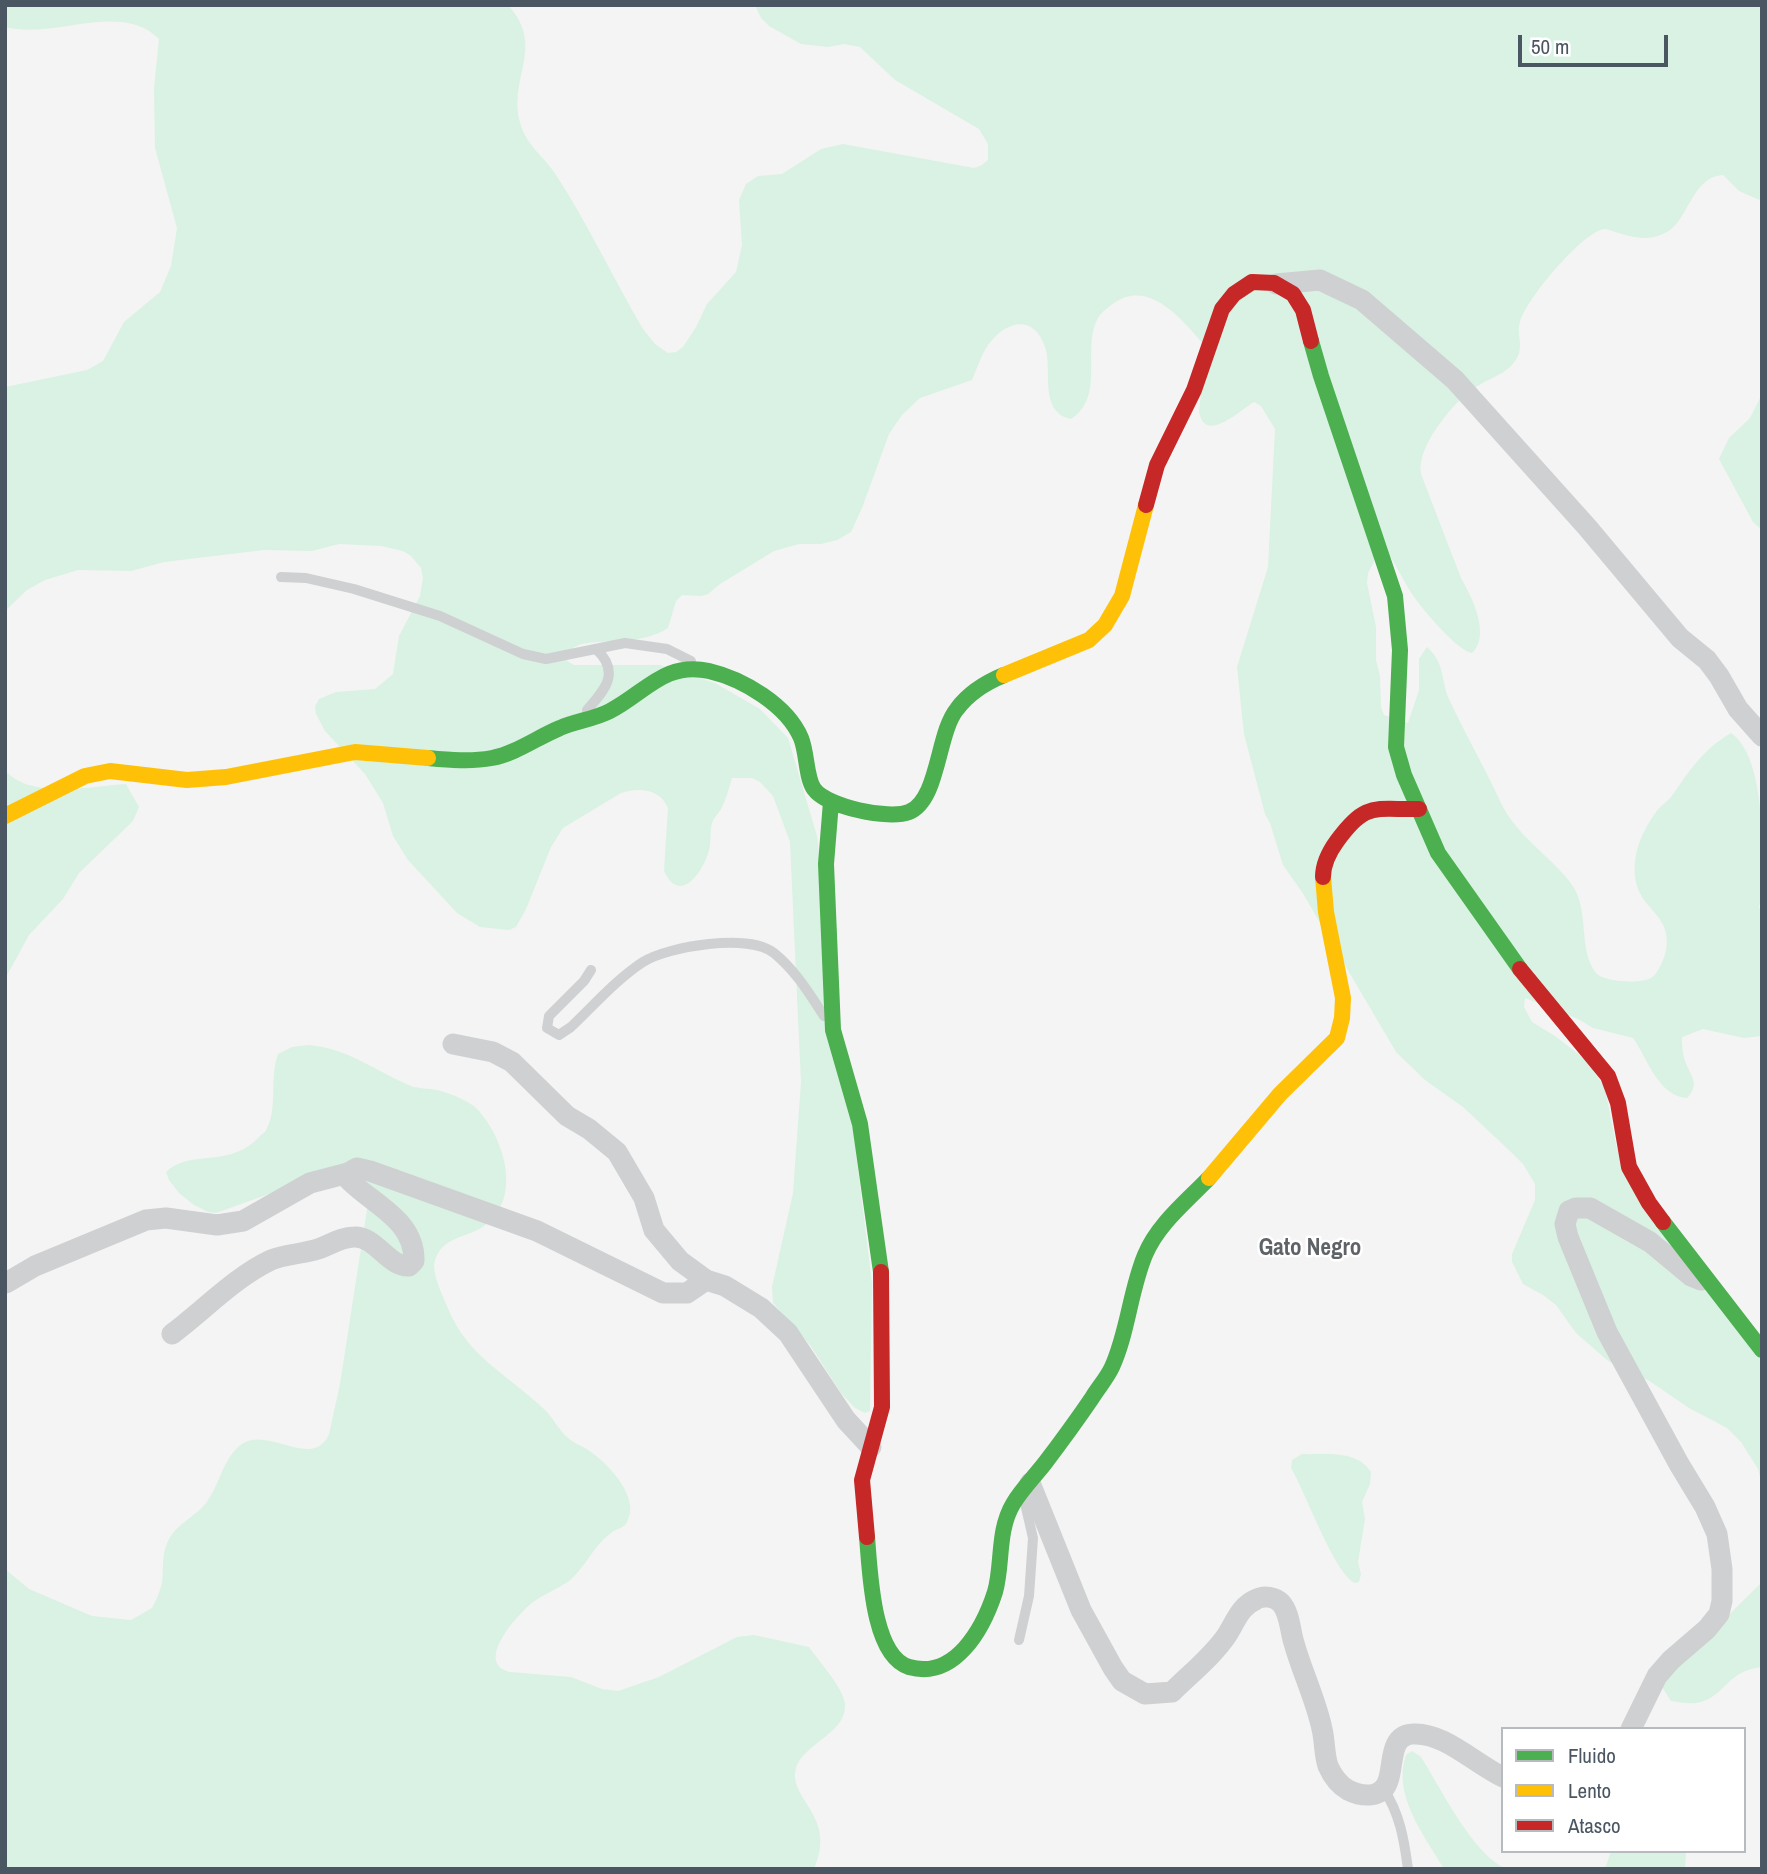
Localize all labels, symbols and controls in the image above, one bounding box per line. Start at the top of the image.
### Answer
scale bar [1522,21,1672,65]
text: 50 m [1531,32,1569,61]
district label: Gato Negro [1259,1235,1361,1263]
legend [1501,1727,1746,1853]
text: Fluido [1568,1741,1616,1770]
text: Lento [1568,1776,1611,1805]
text: Atasco [1568,1811,1621,1840]

